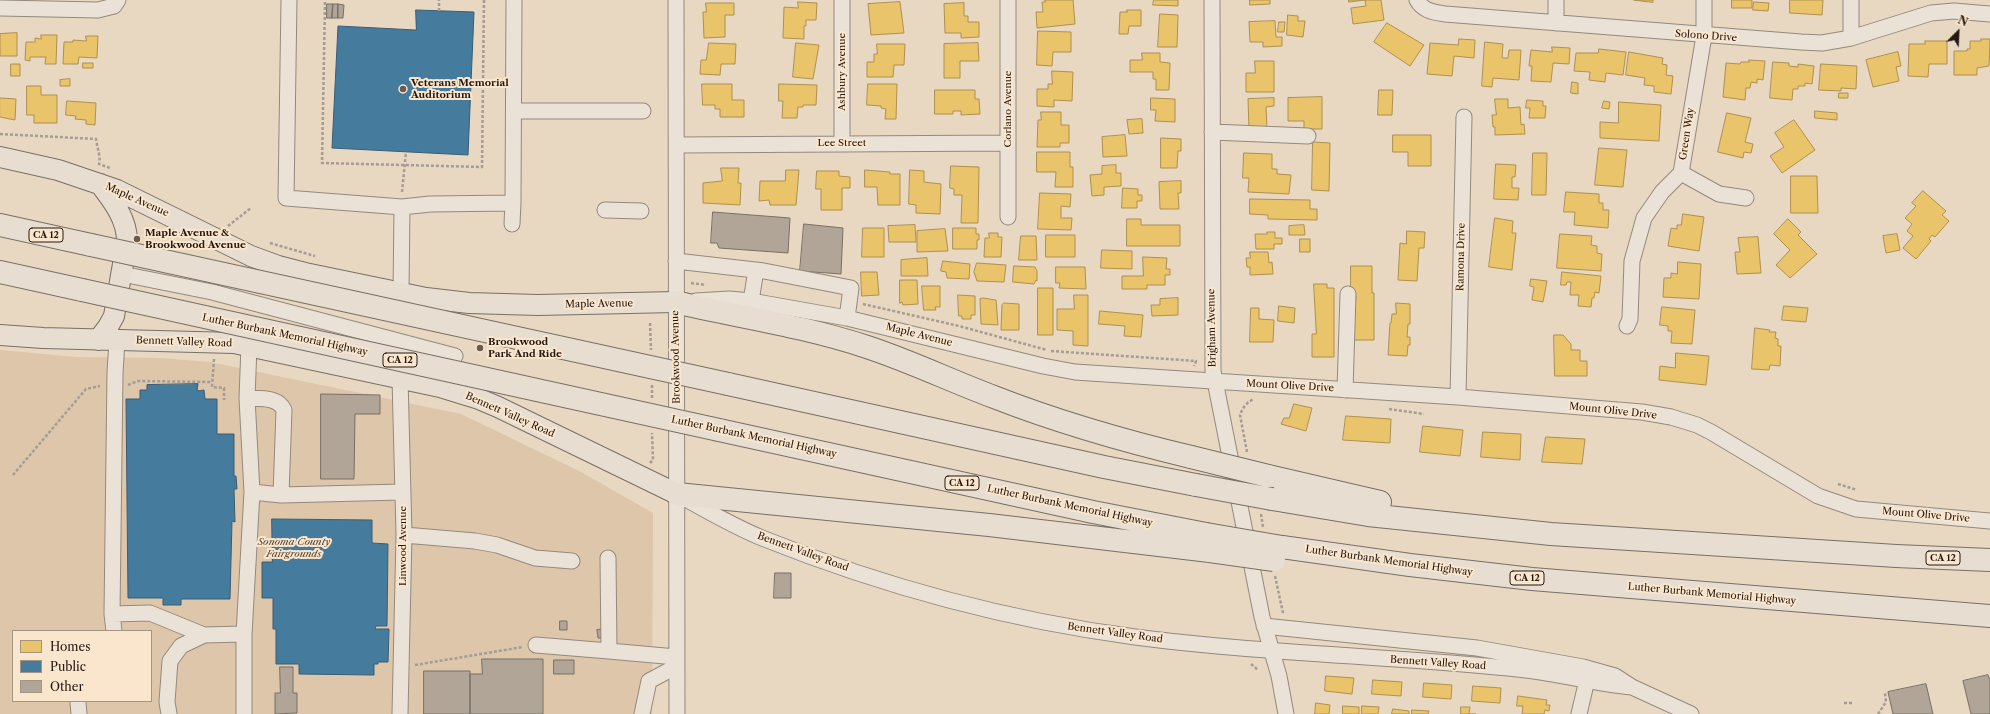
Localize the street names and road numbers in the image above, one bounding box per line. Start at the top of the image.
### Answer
street label: Solono Drive [1675,28,1737,44]
street label: Ashbury Avenue [836,33,848,111]
street label: Corlano Avenue [1002,71,1014,147]
street label: Green Way [1677,107,1697,161]
street label: Lee Street [818,137,866,149]
street label: Maple Avenue [103,181,171,219]
street label: Ramona Drive [1454,223,1468,291]
road number: CA 12 [29,228,63,242]
street label: Brigham Avenue [1205,289,1219,367]
street label: Maple Avenue [565,297,633,311]
street label: Brookwood Avenue [669,310,683,404]
street label: Luther Burbank Memorial Highway [201,312,369,358]
street label: Maple Avenue [884,321,954,349]
street label: Bennett Valley Road [136,334,232,350]
road number: CA 12 [383,353,417,367]
street label: Mount Olive Drive [1246,378,1334,394]
street label: Bennett Valley Road [464,390,556,440]
street label: Mount Olive Drive [1569,400,1657,422]
street label: Luther Burbank Memorial Highway [670,414,838,460]
road number: CA 12 [945,476,979,490]
street label: Luther Burbank Memorial Highway [986,483,1154,529]
street label: Mount Olive Drive [1882,505,1970,525]
street label: Linwood Avenue [397,506,409,586]
street label: Bennett Valley Road [756,530,850,574]
street label: Luther Burbank Memorial Highway [1305,543,1473,579]
road number: CA 12 [1926,551,1960,565]
road number: CA 12 [1510,571,1544,585]
street label: Luther Burbank Memorial Highway [1627,581,1797,607]
street label: Bennett Valley Road [1066,620,1164,646]
street label: Bennett Valley Road [1390,654,1486,672]

